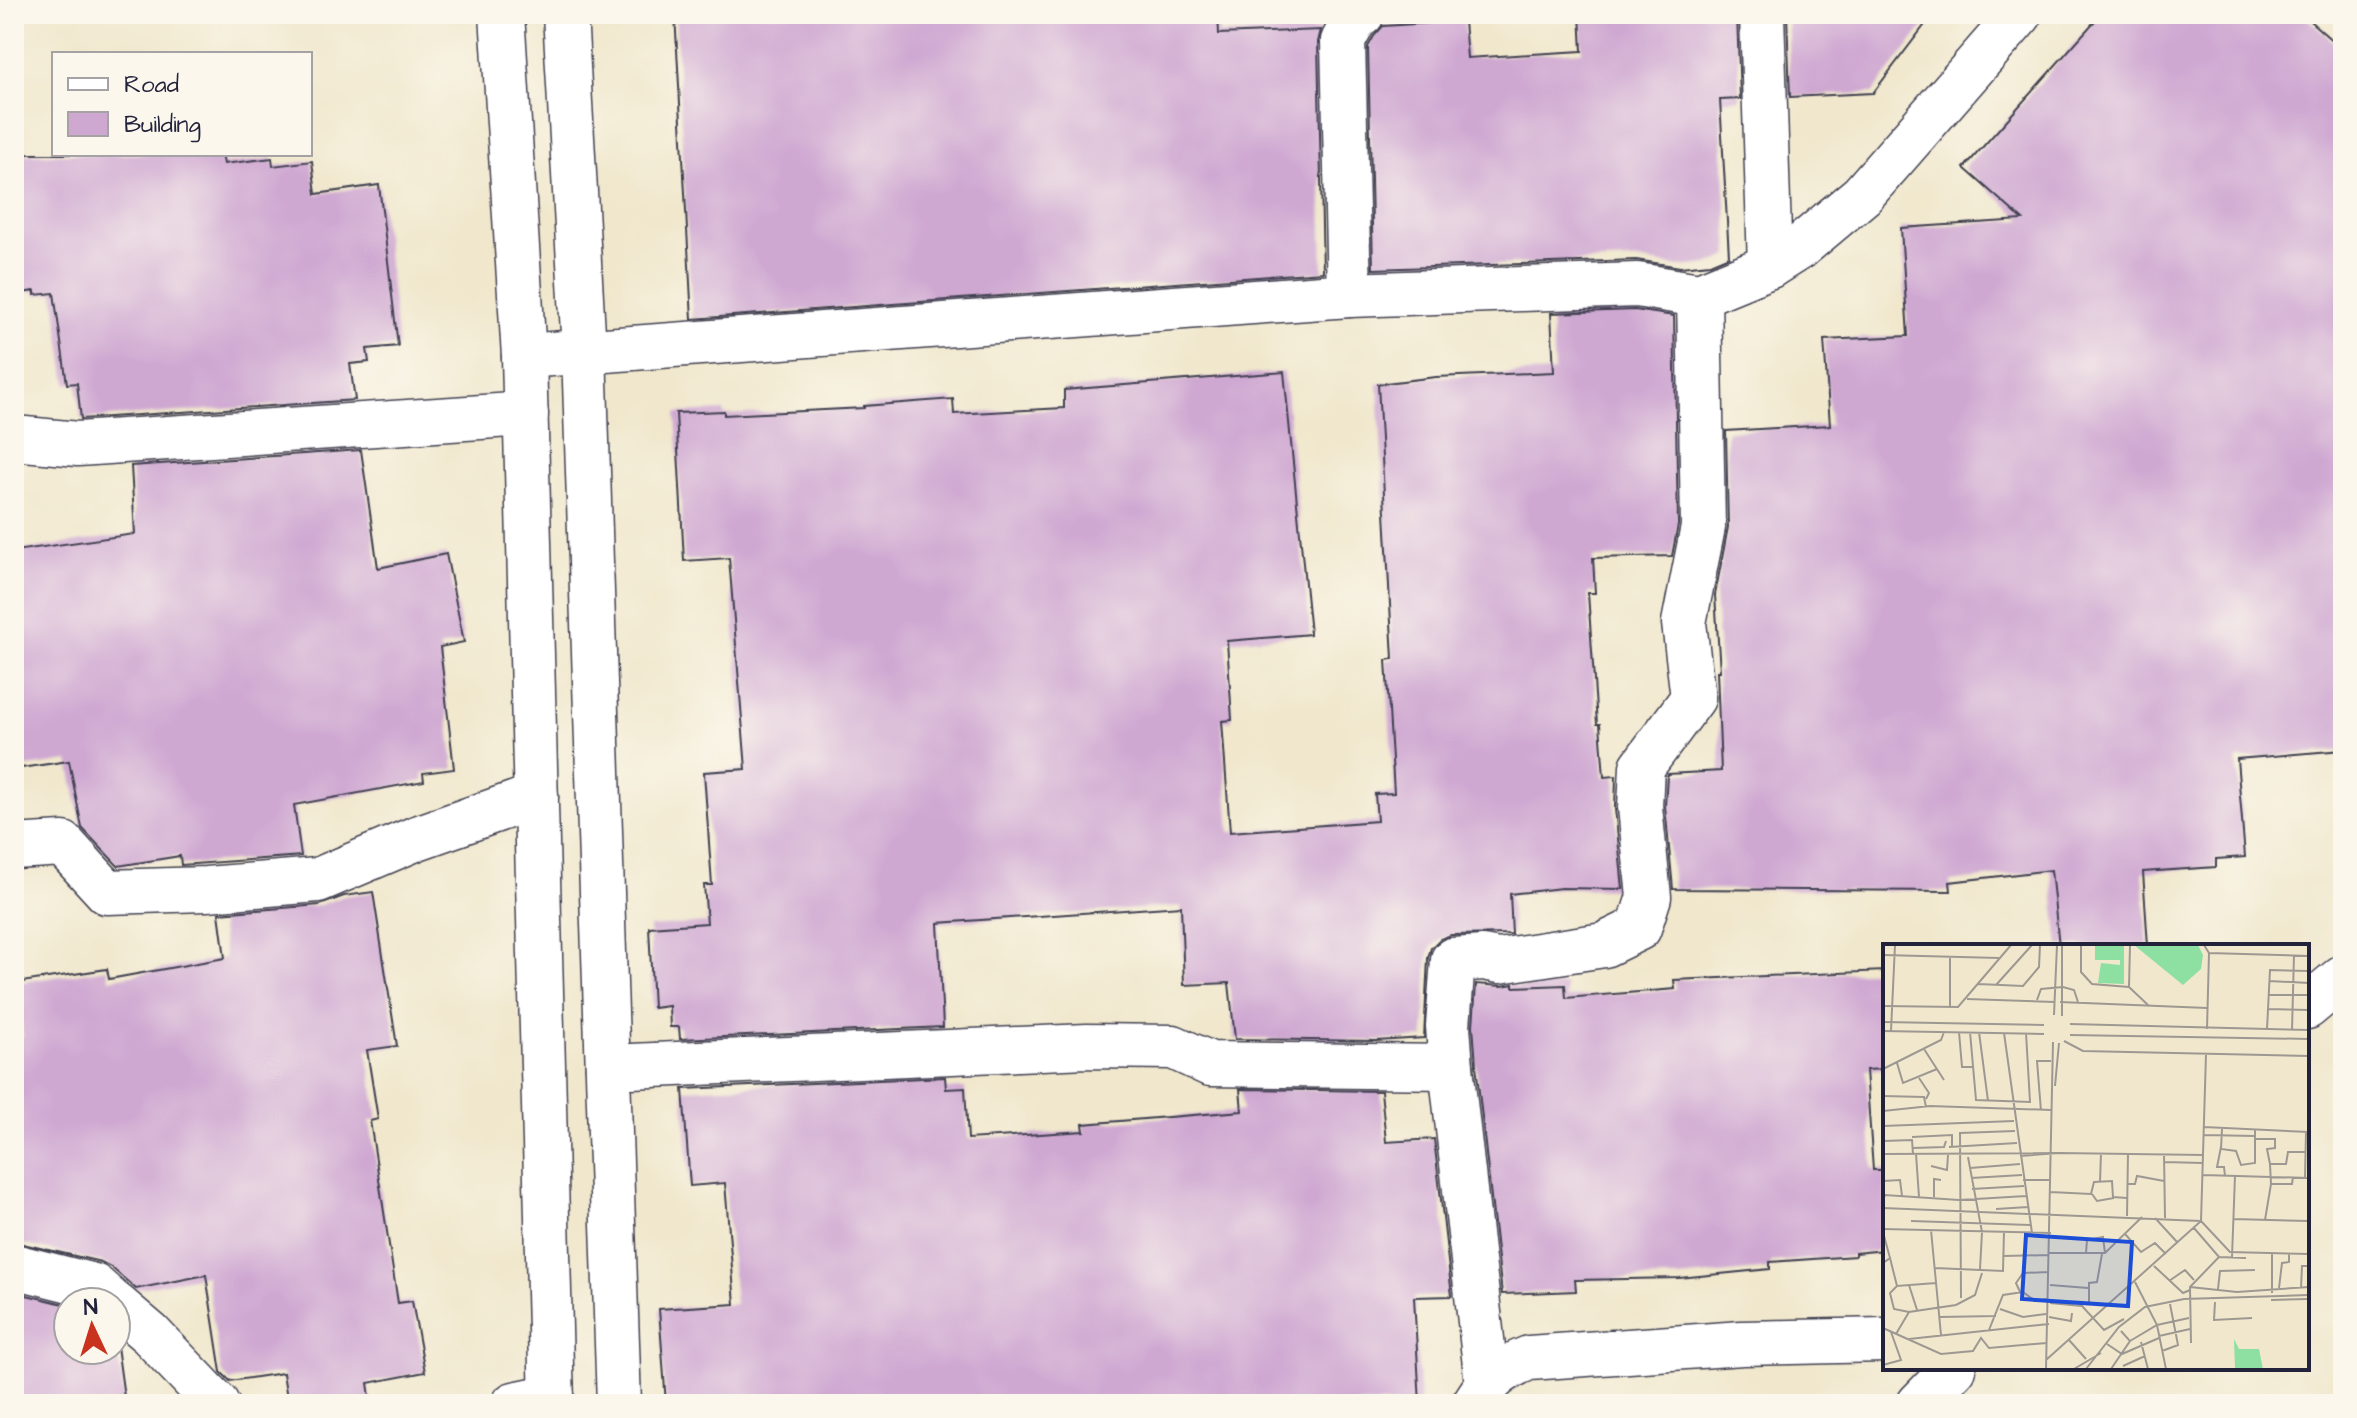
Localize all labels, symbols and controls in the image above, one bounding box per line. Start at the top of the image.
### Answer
legend [52,52,312,156]
text: Road [124,68,179,102]
text: Building [124,108,201,143]
inset map [1883,944,2309,1370]
north arrow [52,1286,132,1366]
text: N [83,1292,99,1323]

